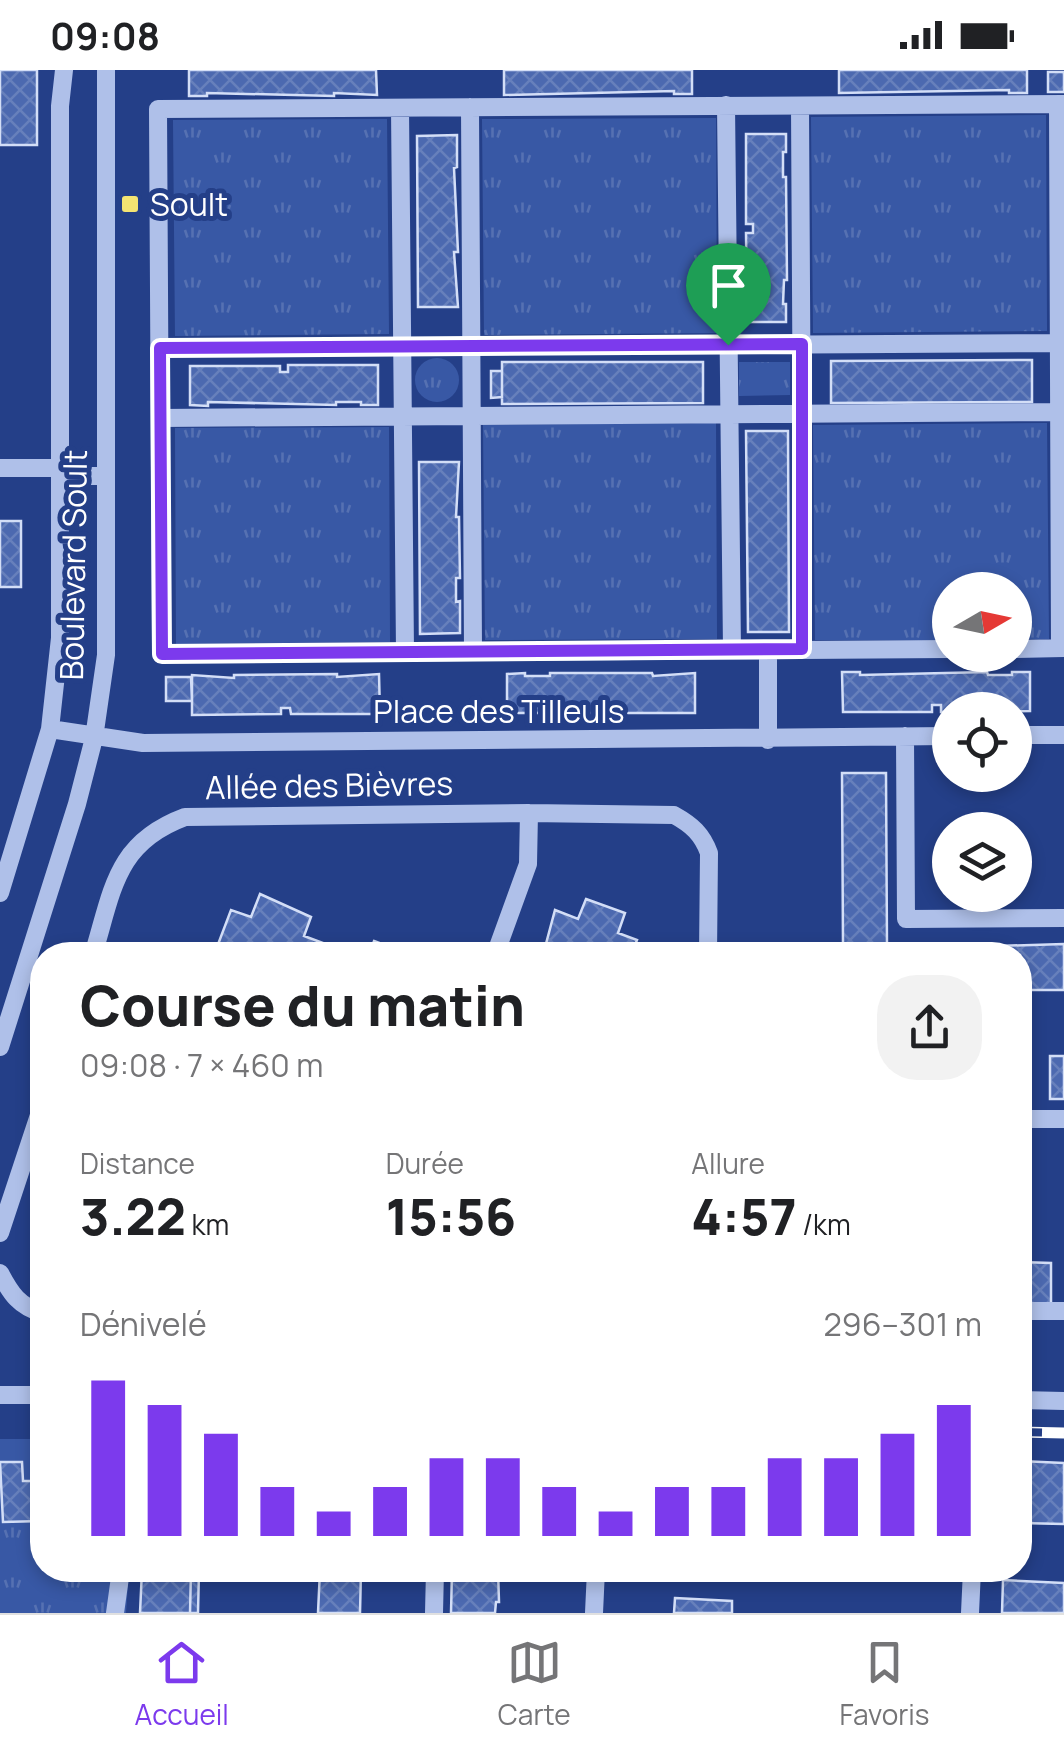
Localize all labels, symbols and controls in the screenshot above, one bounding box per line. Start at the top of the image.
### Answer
text: 09:08 [50,9,160,61]
place label: Soult [150,182,228,226]
marker: Soult [119,193,141,215]
pin [686,243,771,346]
icon: arrive [701,258,756,313]
street label: Boulevard Soult [49,449,97,681]
north arrow [932,572,1032,672]
map controls [932,572,1032,912]
street label: Place des Tilleuls [373,689,625,733]
button: locate [932,692,1032,792]
street label: Allée des Bièvres [205,761,453,809]
button: layers [932,812,1032,912]
text: Course du matin [80,967,525,1043]
button: share [877,975,982,1080]
text: 09:08 · 7 × 460 m [80,1043,323,1087]
text: Distance [80,1144,195,1182]
text: Durée [386,1144,464,1182]
text: Allure [691,1144,765,1182]
text: 3.22 [80,1182,186,1250]
text: 15:56 [386,1182,516,1250]
text: 4:57 [691,1182,797,1250]
text: km [186,1205,229,1243]
text: /km [797,1205,851,1243]
text: Dénivelé [80,1302,207,1346]
text: 296–301 m [824,1302,982,1346]
tab: Accueil [134,1635,229,1733]
tab: Carte [498,1635,571,1733]
tab: Favoris [839,1635,930,1733]

